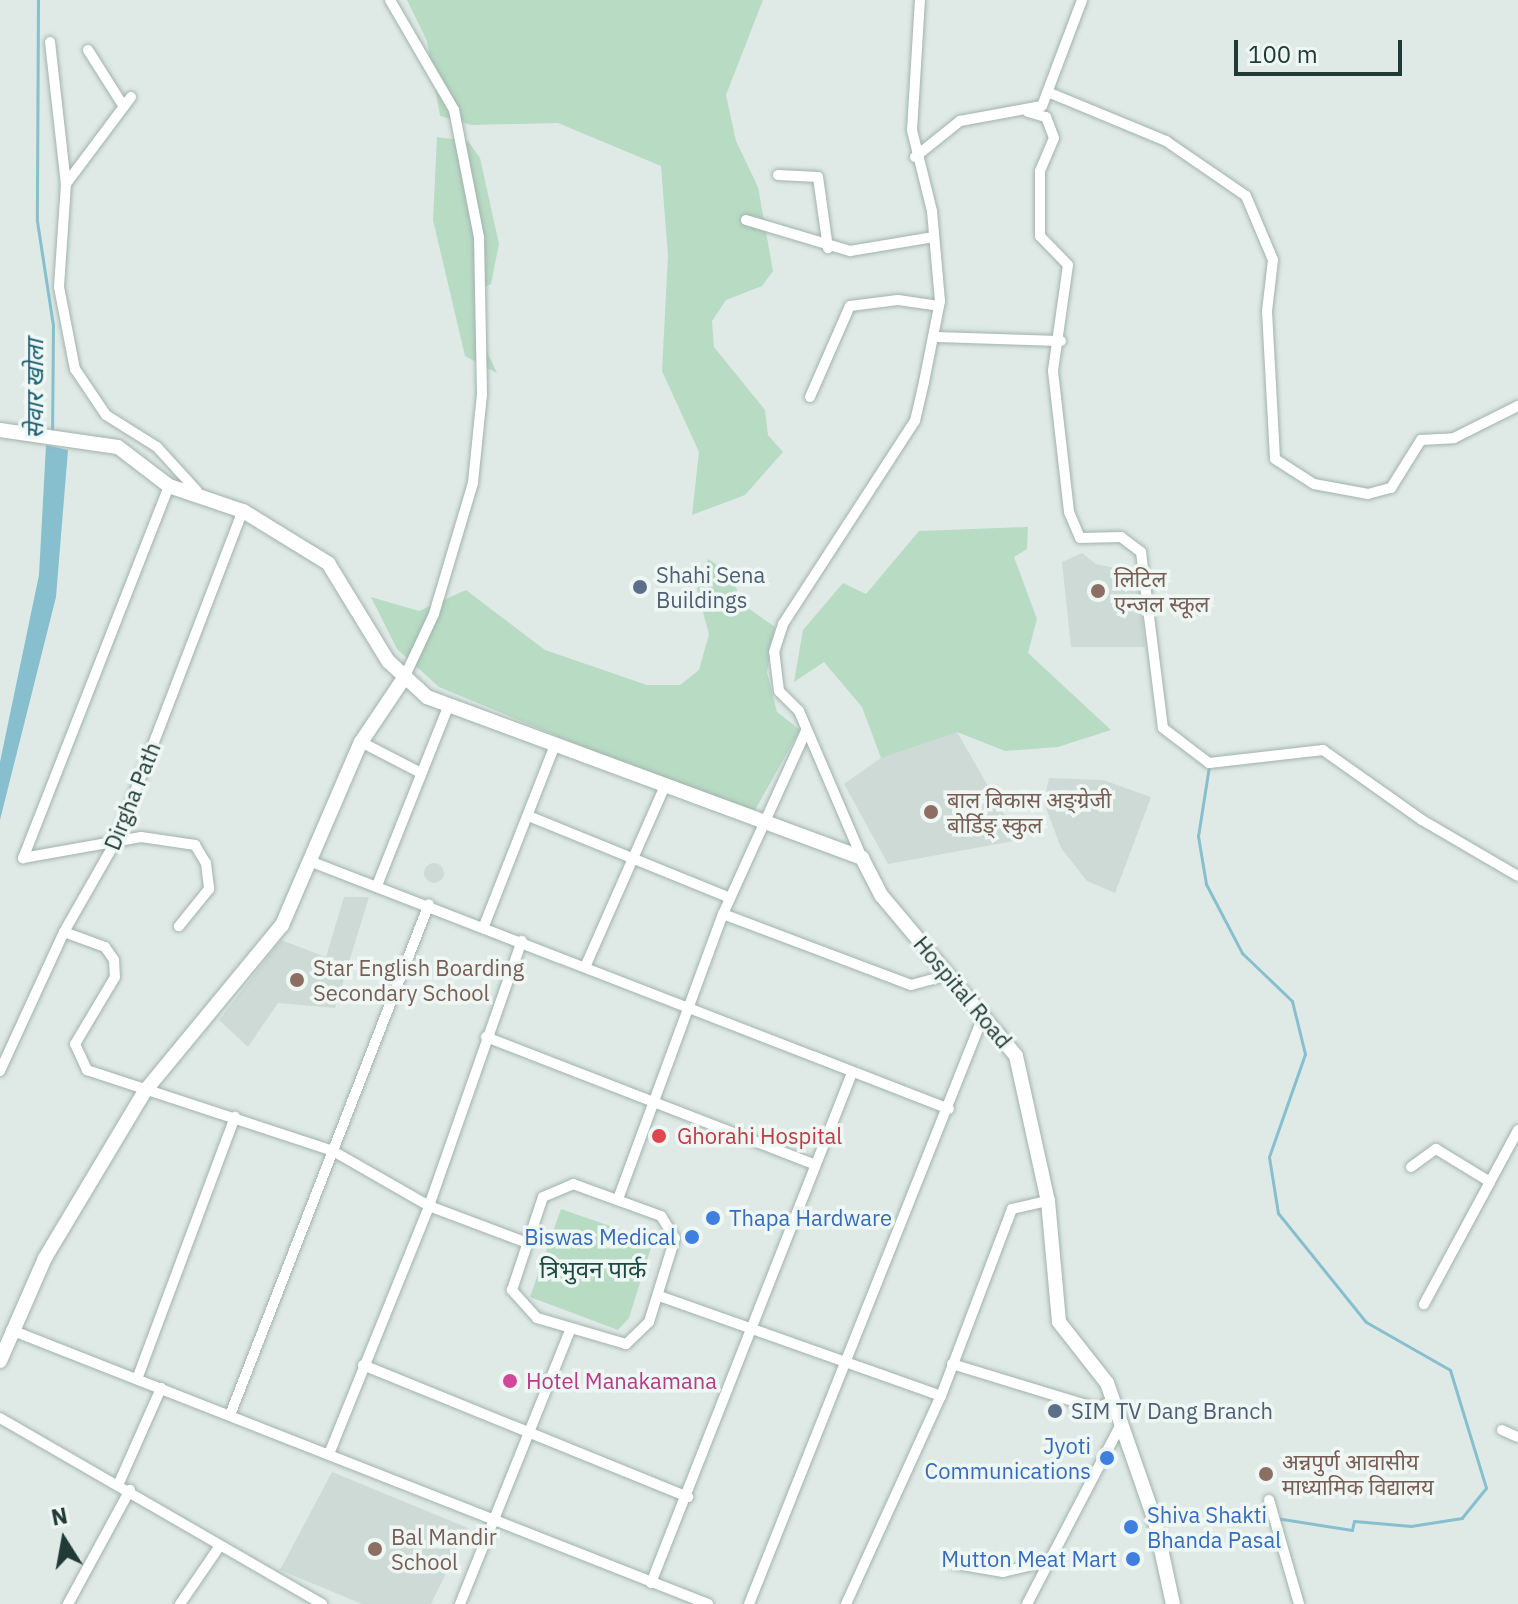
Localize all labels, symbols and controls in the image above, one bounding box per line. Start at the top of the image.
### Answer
scale bar [1238,24,1406,74]
text: 100 m [1248,38,1318,70]
water label: सेवार खोला [21,339,49,439]
place label: Shahi Sena Buildings [656,561,765,612]
place label: लिटिल एन्जल स्कूल [1114,565,1210,616]
marker: Shahi Sena Buildings [631,578,649,596]
marker: लिटिल एन्जल स्कूल [1089,582,1107,600]
street label: Dirgha Path [98,738,166,854]
place label: बाल बिकास अङ्ग्रेजी बोर्डिङ् स्कुल [947,786,1112,838]
marker: बाल बिकास अङ्ग्रेजी बोर्डिङ् स्कुल [922,803,940,821]
street label: Hospital Road [909,931,1017,1053]
place label: Star English Boarding Secondary School [313,954,524,1006]
marker: Star English Boarding Secondary School [288,971,306,989]
place label: Ghorahi Hospital [677,1123,842,1149]
marker: Ghorahi Hospital [648,1125,670,1147]
place label: Thapa Hardware [729,1205,892,1231]
marker: Thapa Hardware [704,1209,722,1227]
place label: Biswas Medical [524,1224,676,1250]
marker: Biswas Medical [683,1228,701,1246]
district label: त्रिभुवन पार्क [540,1256,646,1284]
place label: Hotel Manakamana [526,1368,717,1394]
marker: Hotel Manakamana [501,1372,519,1390]
place label: SIM TV Dang Branch [1071,1398,1273,1424]
marker: SIM TV Dang Branch [1046,1402,1064,1420]
place label: Jyoti Communications [925,1432,1091,1484]
place label: अन्नपुर्ण आवासीय माध्यामिक विद्यालय [1282,1448,1434,1500]
marker: Jyoti Communications [1098,1449,1116,1467]
marker: अन्नपुर्ण आवासीय माध्यामिक विद्यालय [1257,1465,1275,1483]
north arrow [24,1500,104,1580]
text: N [49,1500,70,1532]
place label: Shiva Shakti Bhanda Pasal [1147,1501,1281,1552]
marker: Shiva Shakti Bhanda Pasal [1122,1518,1140,1536]
place label: Bal Mandir School [391,1523,497,1574]
marker: Bal Mandir School [366,1540,384,1558]
place label: Mutton Meat Mart [941,1546,1117,1572]
marker: Mutton Meat Mart [1124,1550,1142,1568]

